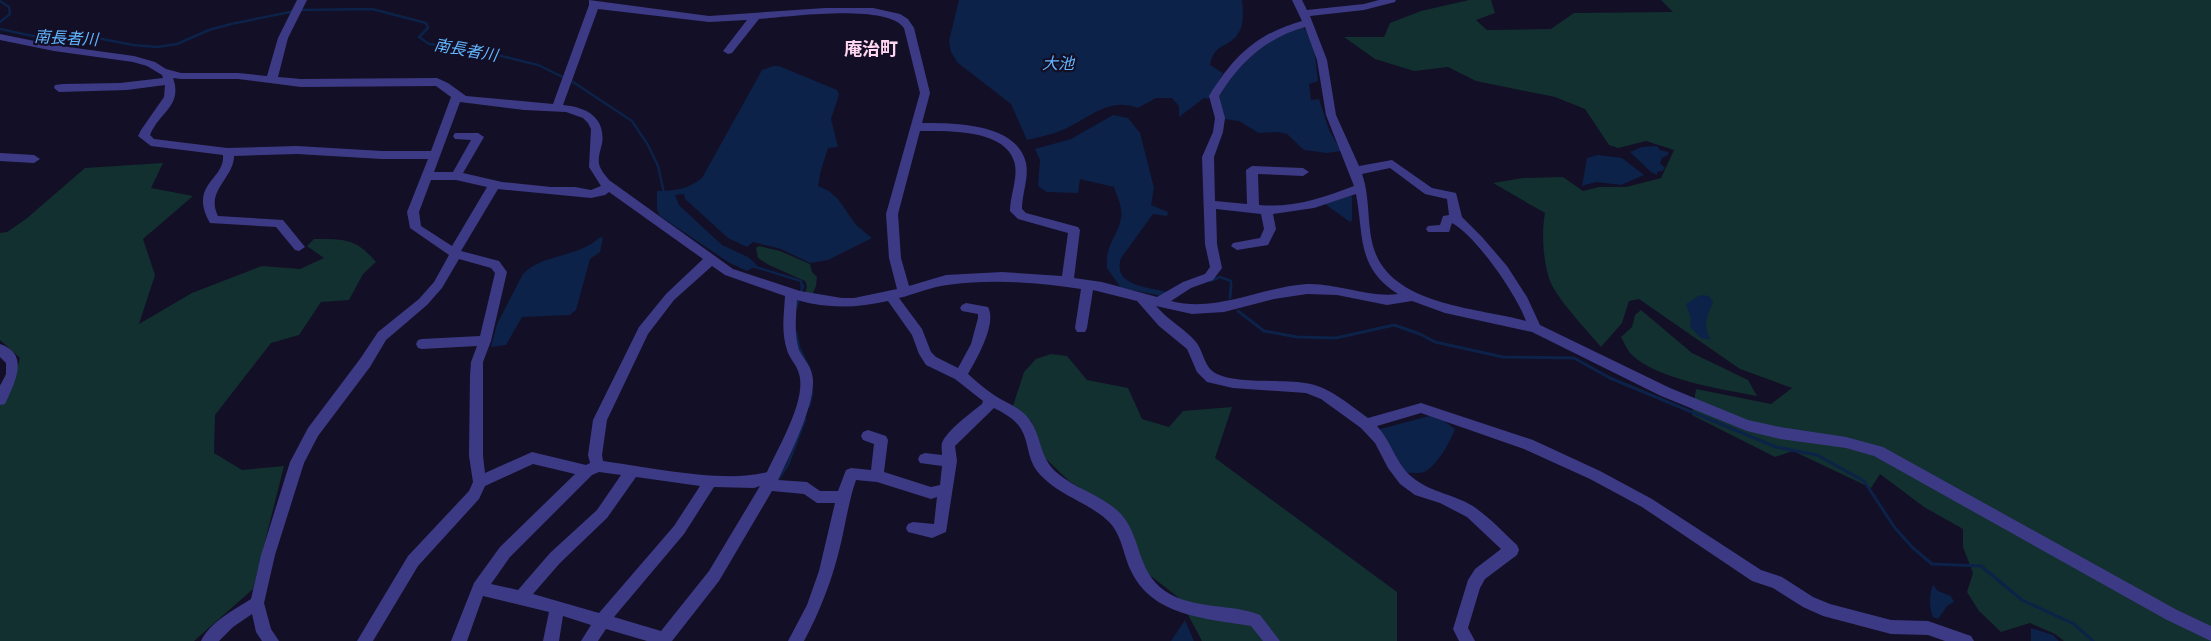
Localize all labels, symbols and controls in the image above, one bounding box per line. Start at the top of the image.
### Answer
water label: 南長者川 [34,26,100,48]
water label: 南長者川 [433,34,501,64]
district label: 庵治町 [844,37,898,59]
water label: 大池 [1042,53,1076,72]

